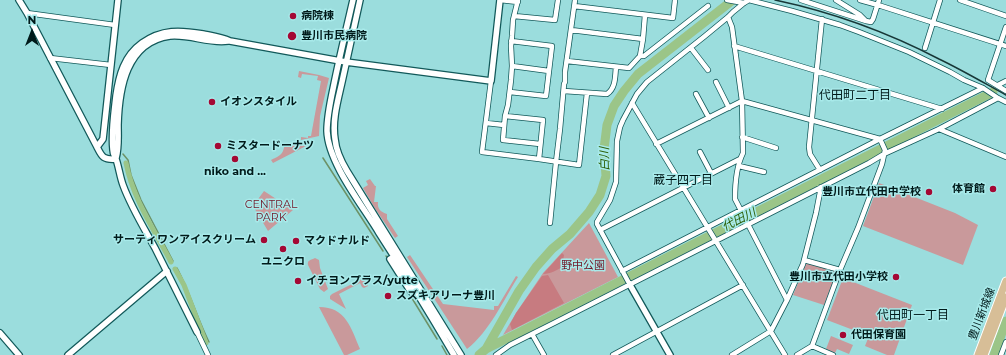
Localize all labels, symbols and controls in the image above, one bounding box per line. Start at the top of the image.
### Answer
place label: 病院棟 [301,9,334,23]
marker: 病院棟 [288,11,298,21]
north arrow [12,12,52,52]
text: N [28,13,36,27]
place label: 豊川市民病院 [301,29,367,43]
marker: 豊川市民病院 [286,30,298,42]
district label: 代田町二丁目 [819,88,891,102]
place label: イオンスタイル [220,95,297,109]
marker: イオンスタイル [207,97,217,107]
place label: ミスタードーナツ [226,139,314,153]
marker: ミスタードーナツ [213,141,223,151]
water label: 白川 [598,147,612,171]
marker: niko and ... [230,154,240,164]
place label: niko and ... [204,165,266,179]
district label: 蔵子四丁目 [653,173,713,187]
place label: 体育館 [952,182,985,196]
marker: 体育館 [988,184,998,194]
place label: 豊川市立代田中学校 [822,185,921,199]
marker: 豊川市立代田中学校 [924,187,934,197]
park label: CENTRAL PARK [245,198,297,224]
water label: 代田川 [720,205,758,235]
place label: サーティワンアイスクリーム [113,233,256,247]
place label: マクドナルド [304,234,370,248]
marker: サーティワンアイスクリーム [259,235,269,245]
marker: マクドナルド [291,236,301,246]
marker: ユニクロ [278,244,288,254]
place label: ユニクロ [261,255,305,269]
park label: 野中公園 [561,259,605,273]
place label: 豊川市立代田小学校 [789,270,888,284]
marker: 豊川市立代田小学校 [891,272,901,282]
place label: イチヨンプラス/yutte [306,274,418,288]
marker: イチヨンプラス/yutte [293,276,303,286]
street label: 豊川新城線 [966,286,998,342]
place label: スズキアリーナ豊川 [396,289,495,303]
marker: スズキアリーナ豊川 [383,291,393,301]
district label: 代田町一丁目 [877,308,949,322]
place label: 代田保育園 [851,328,906,342]
marker: 代田保育園 [838,330,848,340]

